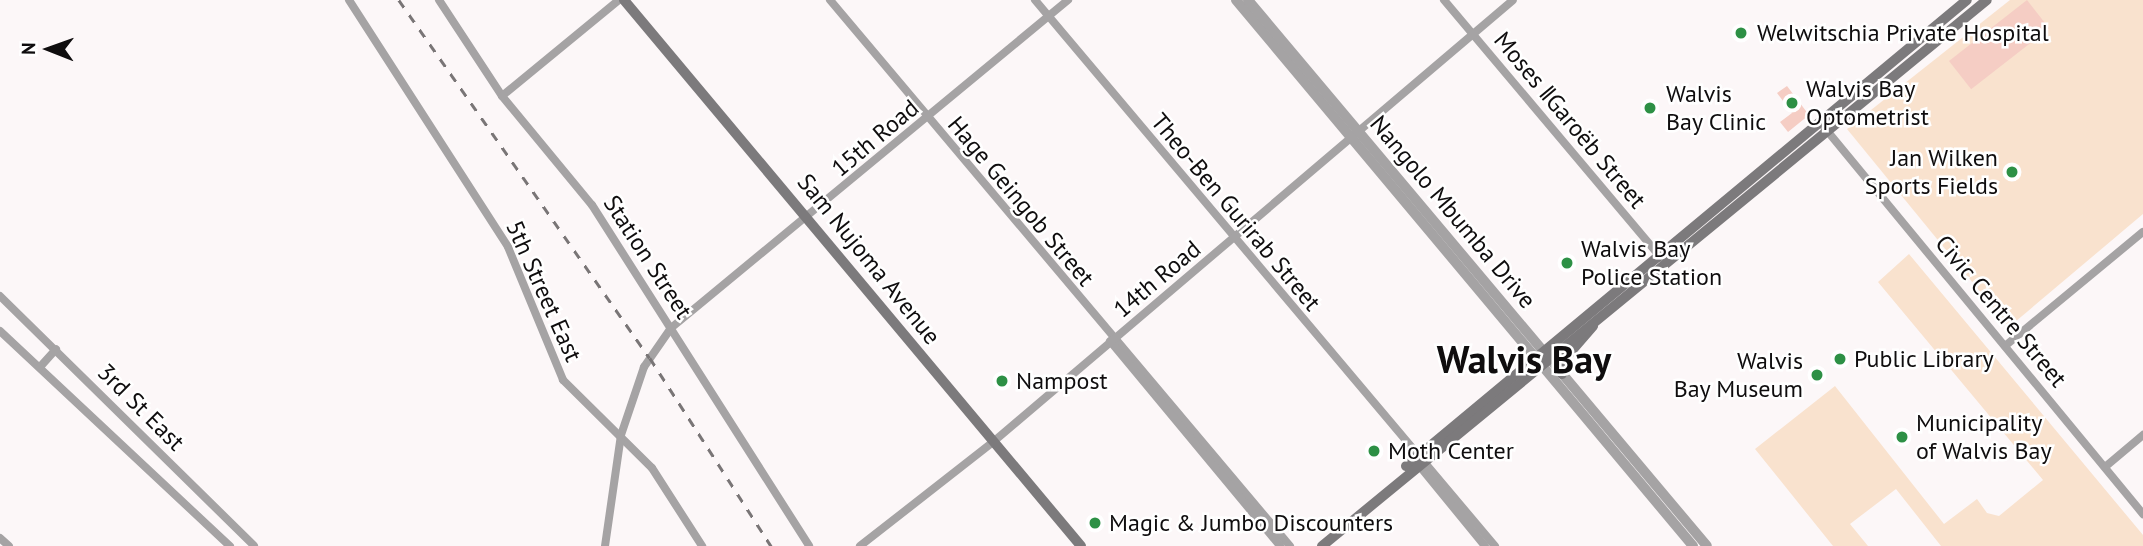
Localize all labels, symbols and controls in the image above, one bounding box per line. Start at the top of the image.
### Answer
north arrow [14,14,84,84]
place label: Welwitschia Private Hospital [1757,19,2049,47]
marker: Welwitschia Private Hospital [1731,23,1751,43]
street label: Moses ǁGaroëb Street [1488,26,1652,214]
text: N [16,42,40,55]
place label: Walvis Bay Optometrist [1806,75,1929,131]
place label: Walvis Bay Clinic [1666,80,1767,136]
street label: 15th Road [826,93,924,183]
marker: Walvis Bay Optometrist [1784,95,1800,111]
marker: Walvis Bay Clinic [1640,98,1660,118]
street label: Theo-Ben Gurirab Street [1145,108,1327,316]
street label: Hage Geingob Street [942,110,1100,292]
street label: Nangolo Mbumba Drive [1364,110,1542,314]
place label: Jan Wilken Sports Fields [1865,144,1998,200]
marker: Jan Wilken Sports Fields [2004,164,2020,180]
street label: Sam Nujoma Avenue [791,168,947,350]
street label: Station Street [598,190,698,324]
street label: 5th Street East [500,216,588,366]
street label: Civic Centre Street [1929,229,2073,393]
street label: 14th Road [1108,234,1206,324]
place label: Walvis Bay Police Station [1581,235,1722,291]
marker: Walvis Bay Police Station [1559,255,1575,271]
district label: Walvis Bay [1437,336,1611,382]
place label: Public Library [1854,345,1994,373]
place label: Walvis Bay Museum [1673,347,1803,403]
marker: Public Library [1832,351,1848,367]
street label: 3rd St East [92,358,190,456]
place label: Nampost [1016,367,1108,395]
marker: Walvis Bay Museum [1809,367,1825,383]
marker: Nampost [994,373,1010,389]
place label: Municipality of Walvis Bay [1916,409,2052,465]
marker: Municipality of Walvis Bay [1894,429,1910,445]
place label: Moth Center [1388,437,1514,465]
marker: Moth Center [1366,443,1382,459]
place label: Magic & Jumbo Discounters [1109,509,1394,537]
marker: Magic & Jumbo Discounters [1087,515,1103,531]

